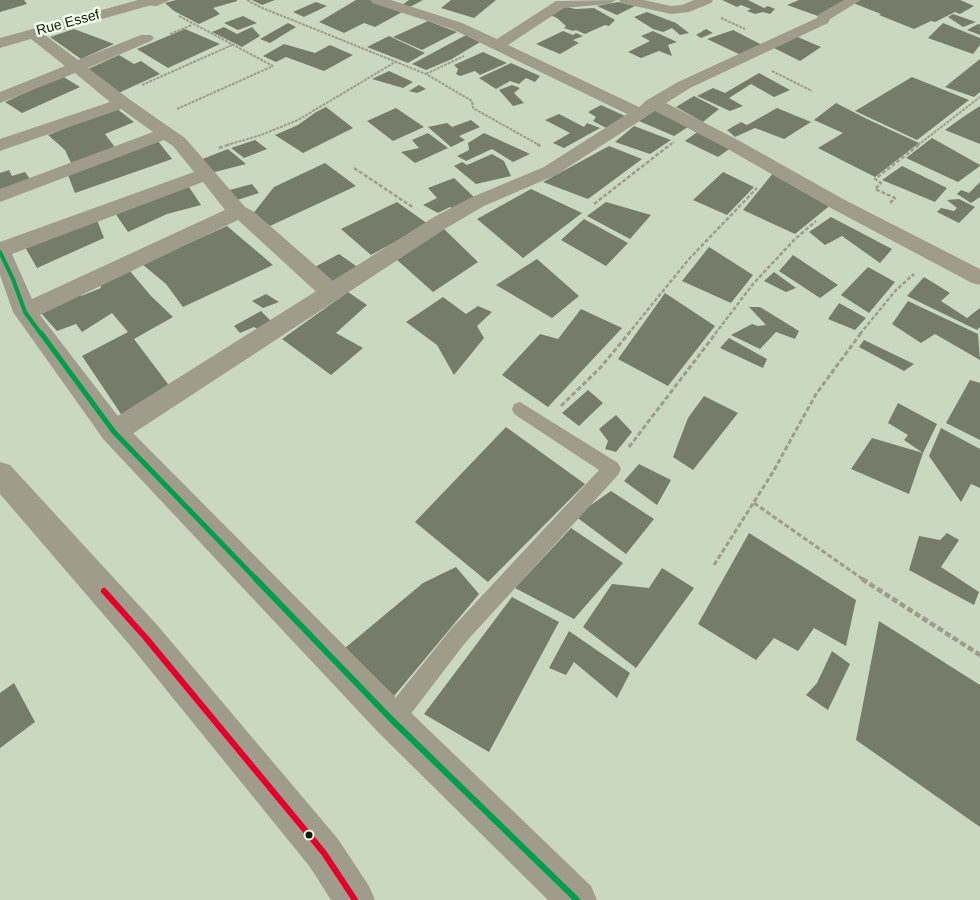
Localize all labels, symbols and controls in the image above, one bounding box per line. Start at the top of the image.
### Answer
street label: Rue Essef [35,7,101,39]
unlabelled marker [304,830,314,840]

